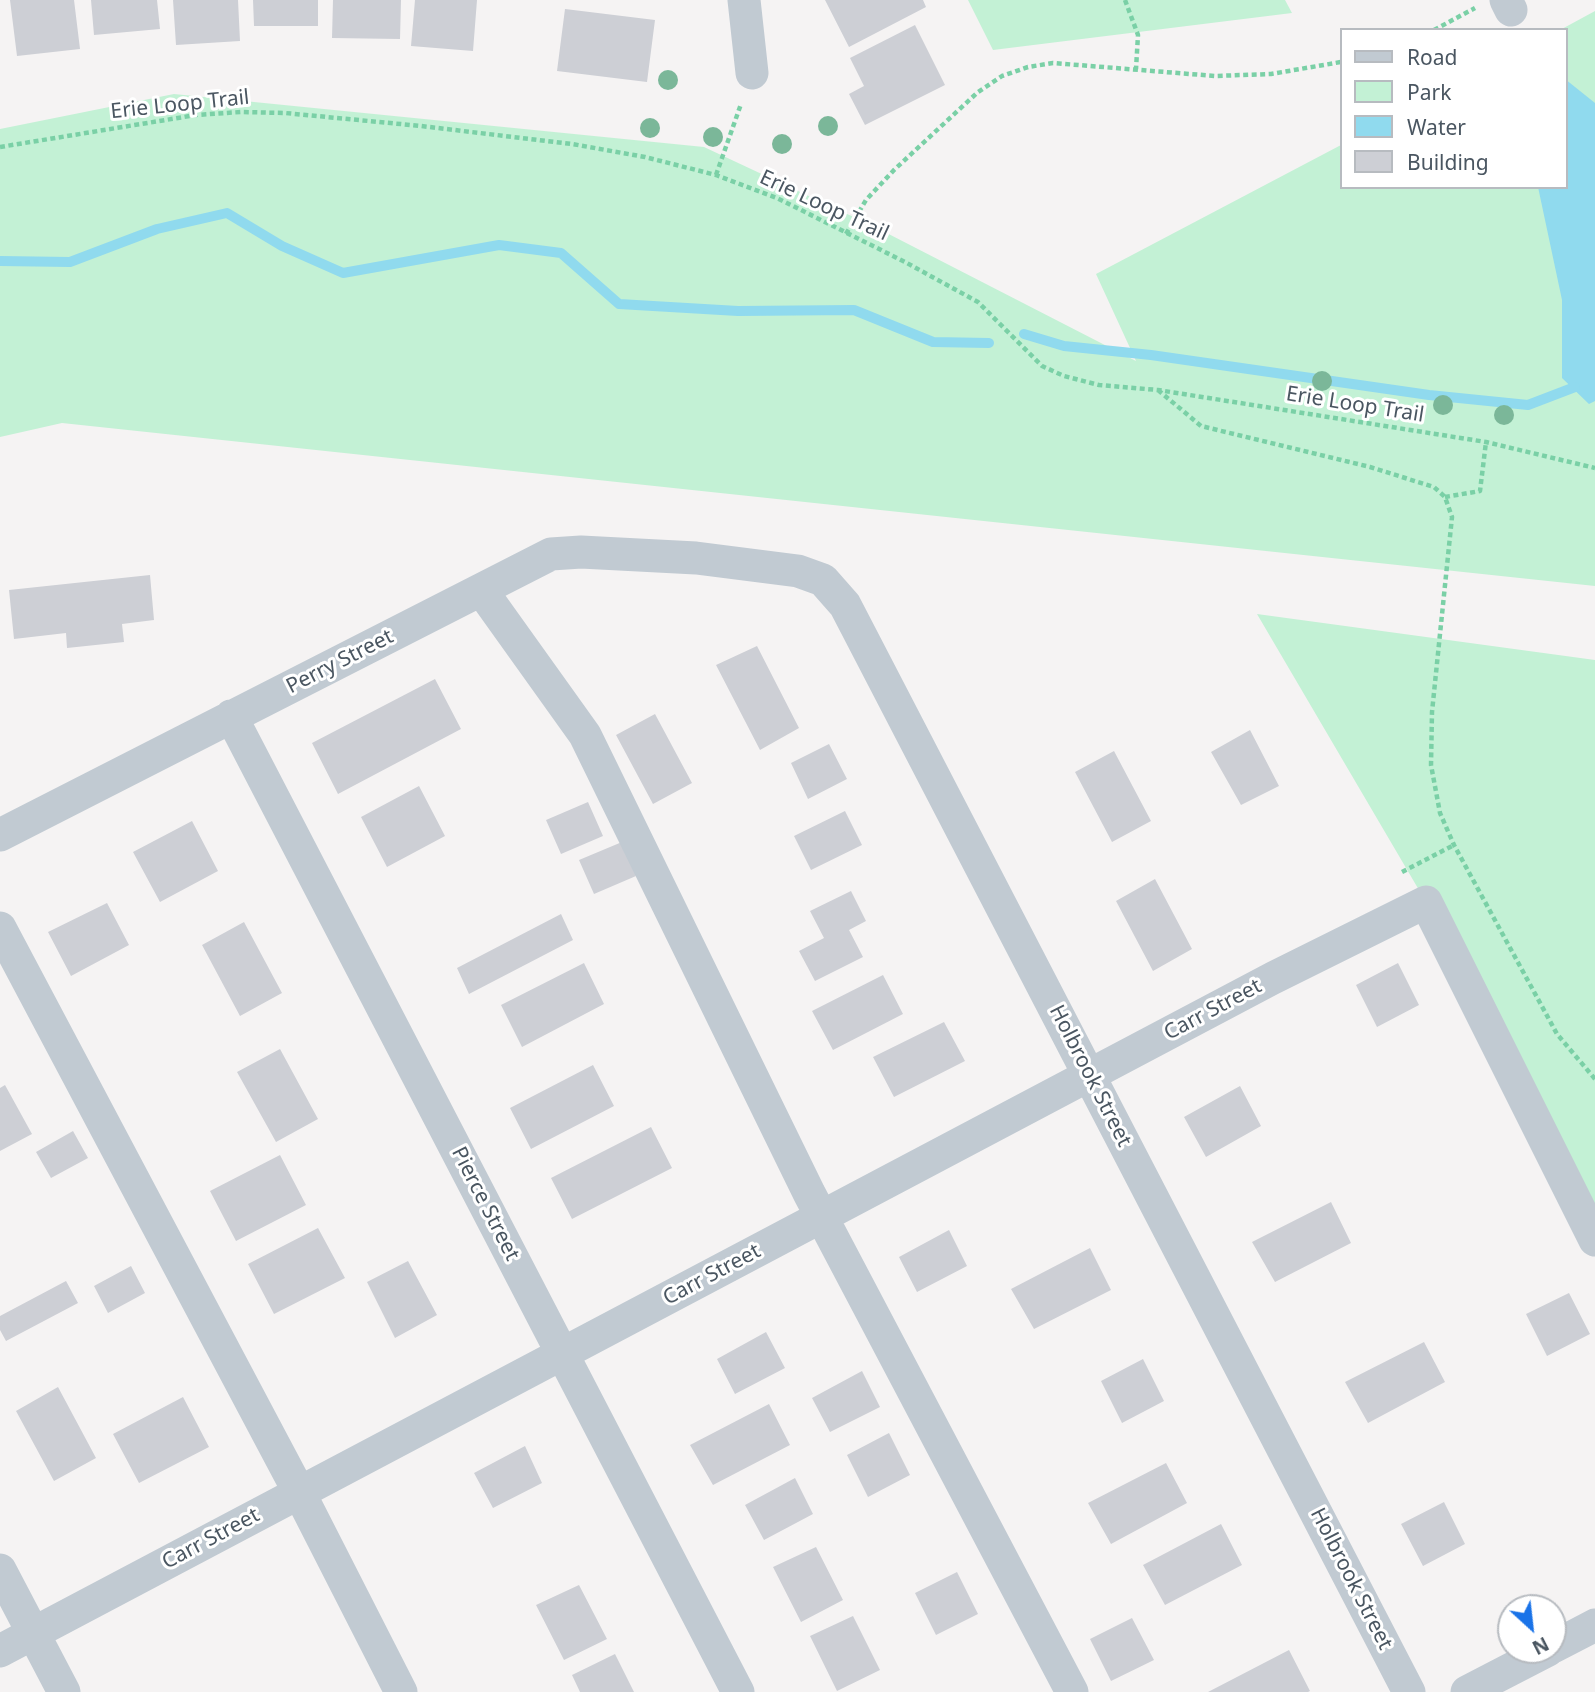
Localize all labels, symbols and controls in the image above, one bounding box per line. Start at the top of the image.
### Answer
legend [1340,28,1567,189]
text: Road [1407,43,1457,71]
text: Park [1407,78,1451,106]
street label: Erie Loop Trail [109,85,251,125]
text: Water [1407,113,1466,141]
text: Building [1407,148,1489,176]
street label: Erie Loop Trail [756,165,892,247]
street label: Erie Loop Trail [1284,382,1426,428]
street label: Perry Street [282,624,398,700]
street label: Carr Street [1160,974,1266,1046]
street label: Holbrook Street [1043,1001,1137,1151]
street label: Pierce Street [446,1143,524,1265]
street label: Carr Street [659,1239,765,1311]
street label: Carr Street [158,1503,264,1575]
street label: Holbrook Street [1304,1504,1398,1654]
north arrow [1497,1594,1567,1664]
text: N [1528,1631,1553,1661]

